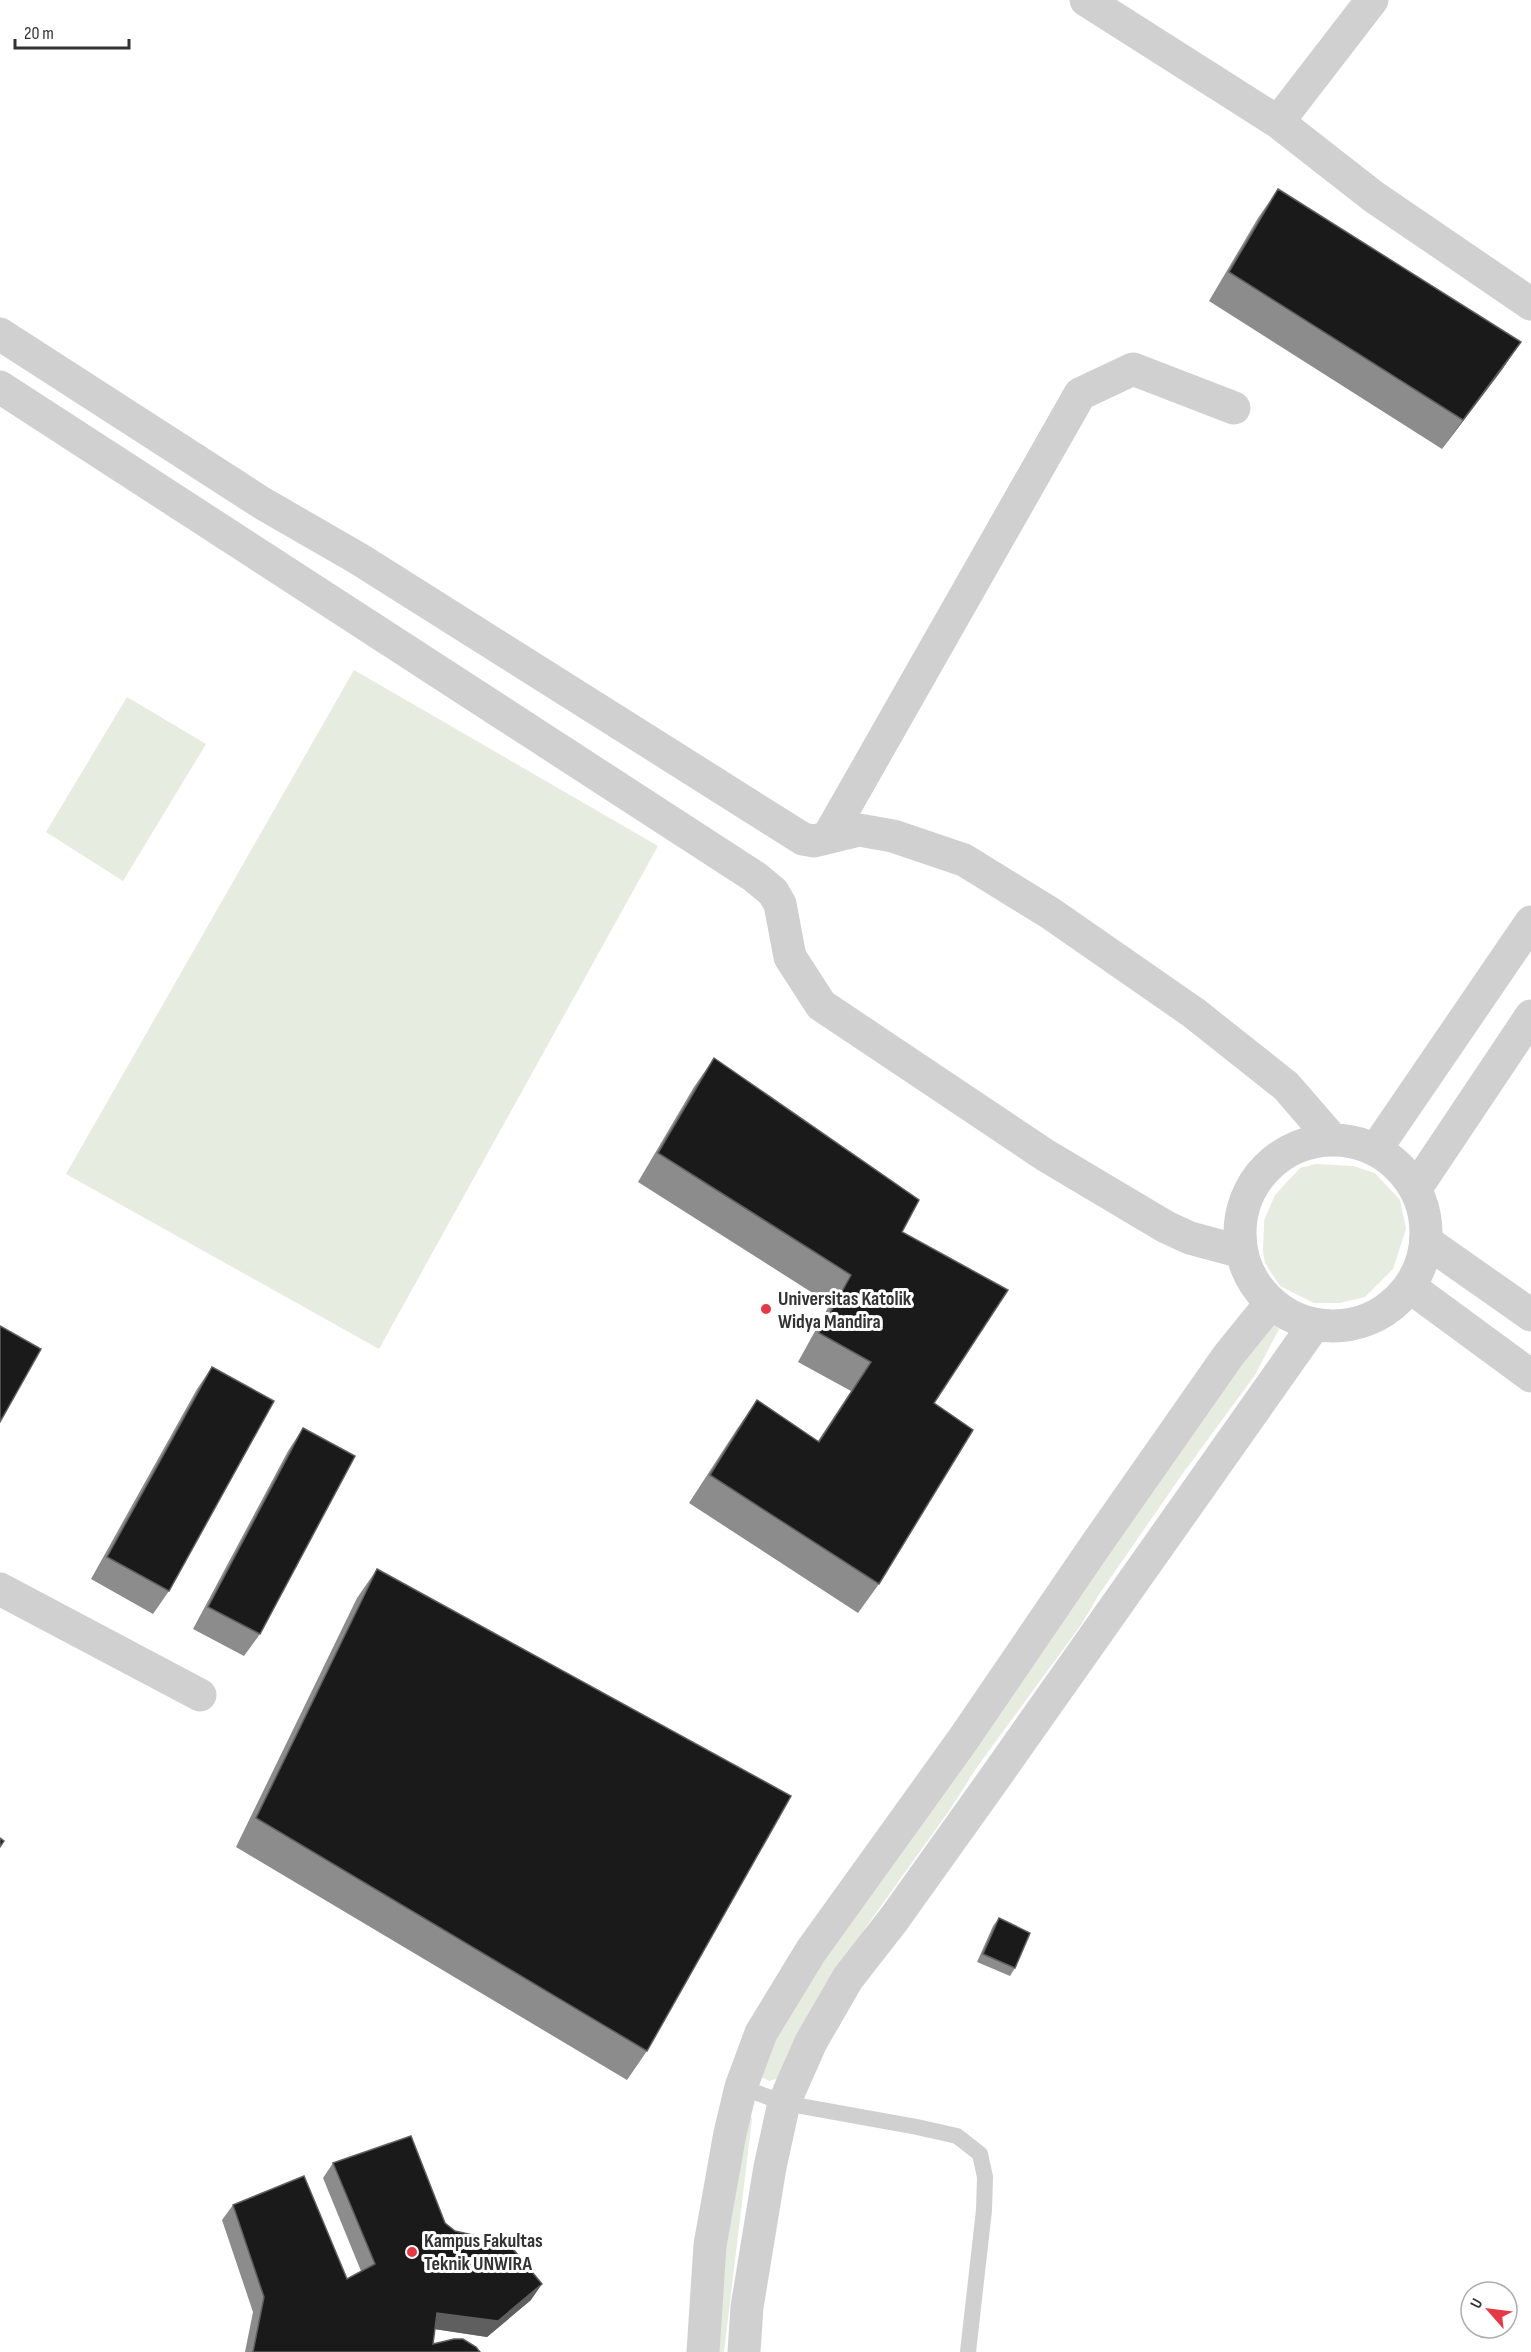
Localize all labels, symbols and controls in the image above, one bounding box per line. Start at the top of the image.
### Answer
scale bar [15,12,129,50]
text: 20 m [24,23,54,44]
place label: Universitas Katolik Widya Mandira [778,1287,912,1334]
marker: Universitas Katolik Widya Mandira [759,1302,773,1316]
place label: Kampus Fakultas Teknik UNWIRA [424,2229,543,2276]
marker: Kampus Fakultas Teknik UNWIRA [405,2245,419,2259]
north arrow [1459,2280,1519,2340]
text: U [1467,2296,1487,2312]

